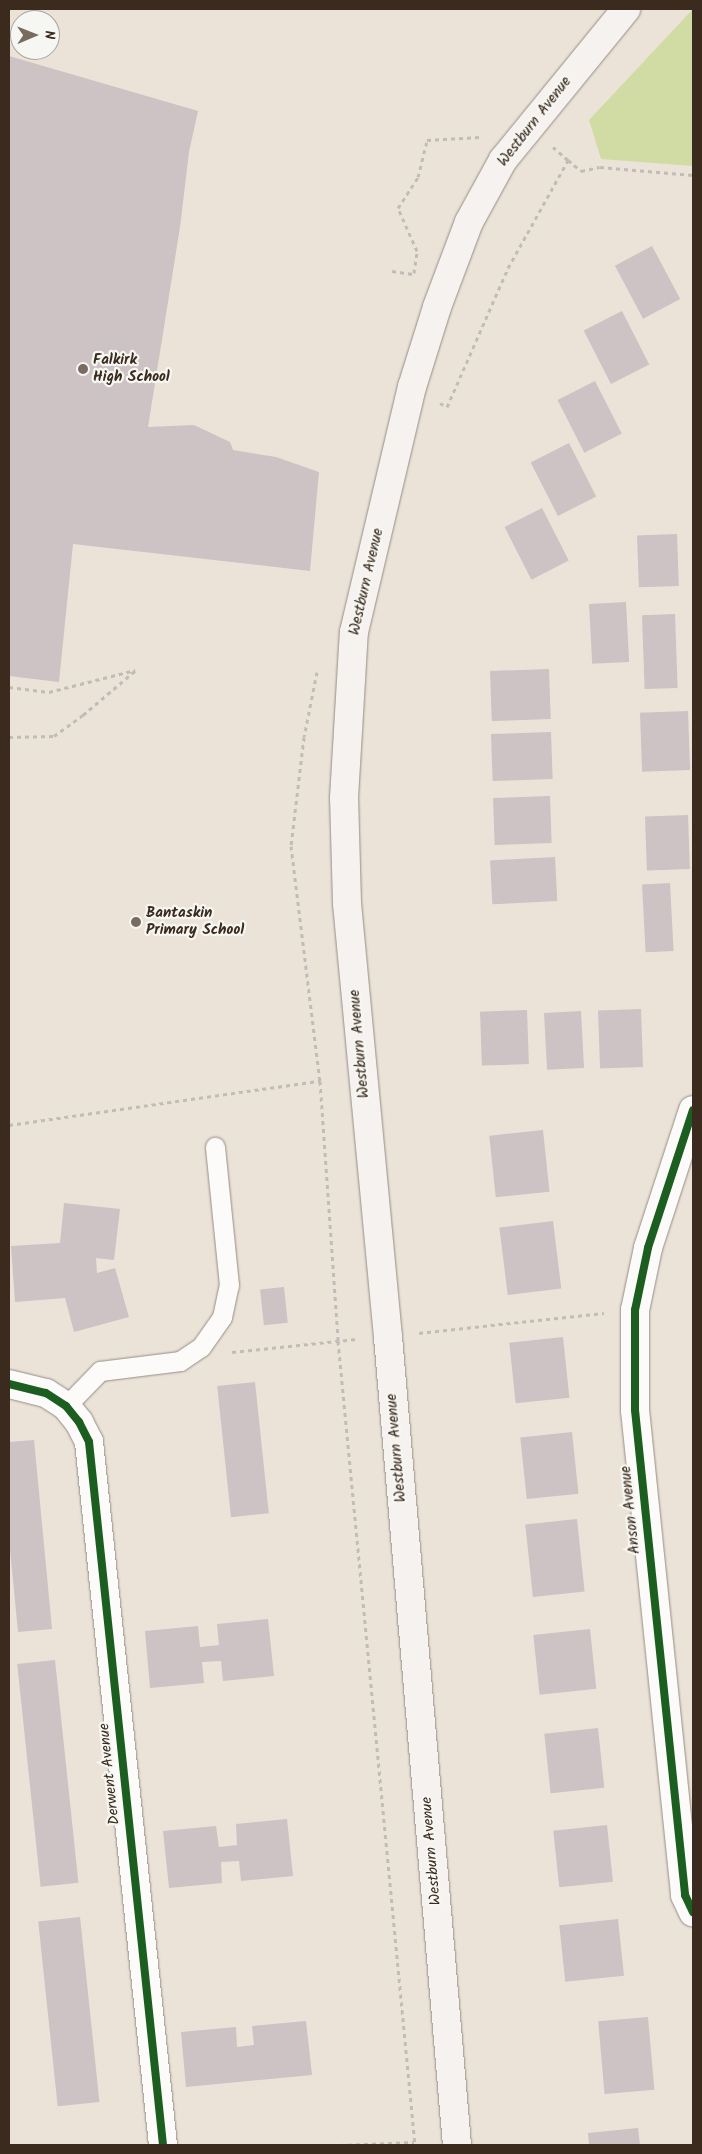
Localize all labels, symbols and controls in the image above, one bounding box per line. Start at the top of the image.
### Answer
north arrow [10,10,60,60]
text: N [38,30,60,39]
street label: Westburn Avenue [494,74,576,170]
place label: Falkirk High School [93,351,170,386]
marker: Falkirk High School [77,363,89,375]
street label: Westburn Avenue [346,527,388,637]
place label: Bantaskin Primary School [146,904,244,939]
marker: Bantaskin Primary School [130,916,142,928]
street label: Westburn Avenue [346,989,374,1099]
street label: Westburn Avenue [383,1393,411,1503]
street label: Anson Avenue [617,1465,645,1555]
street label: Derwent Avenue [96,1722,124,1826]
street label: Westburn Avenue [418,1796,446,1906]

